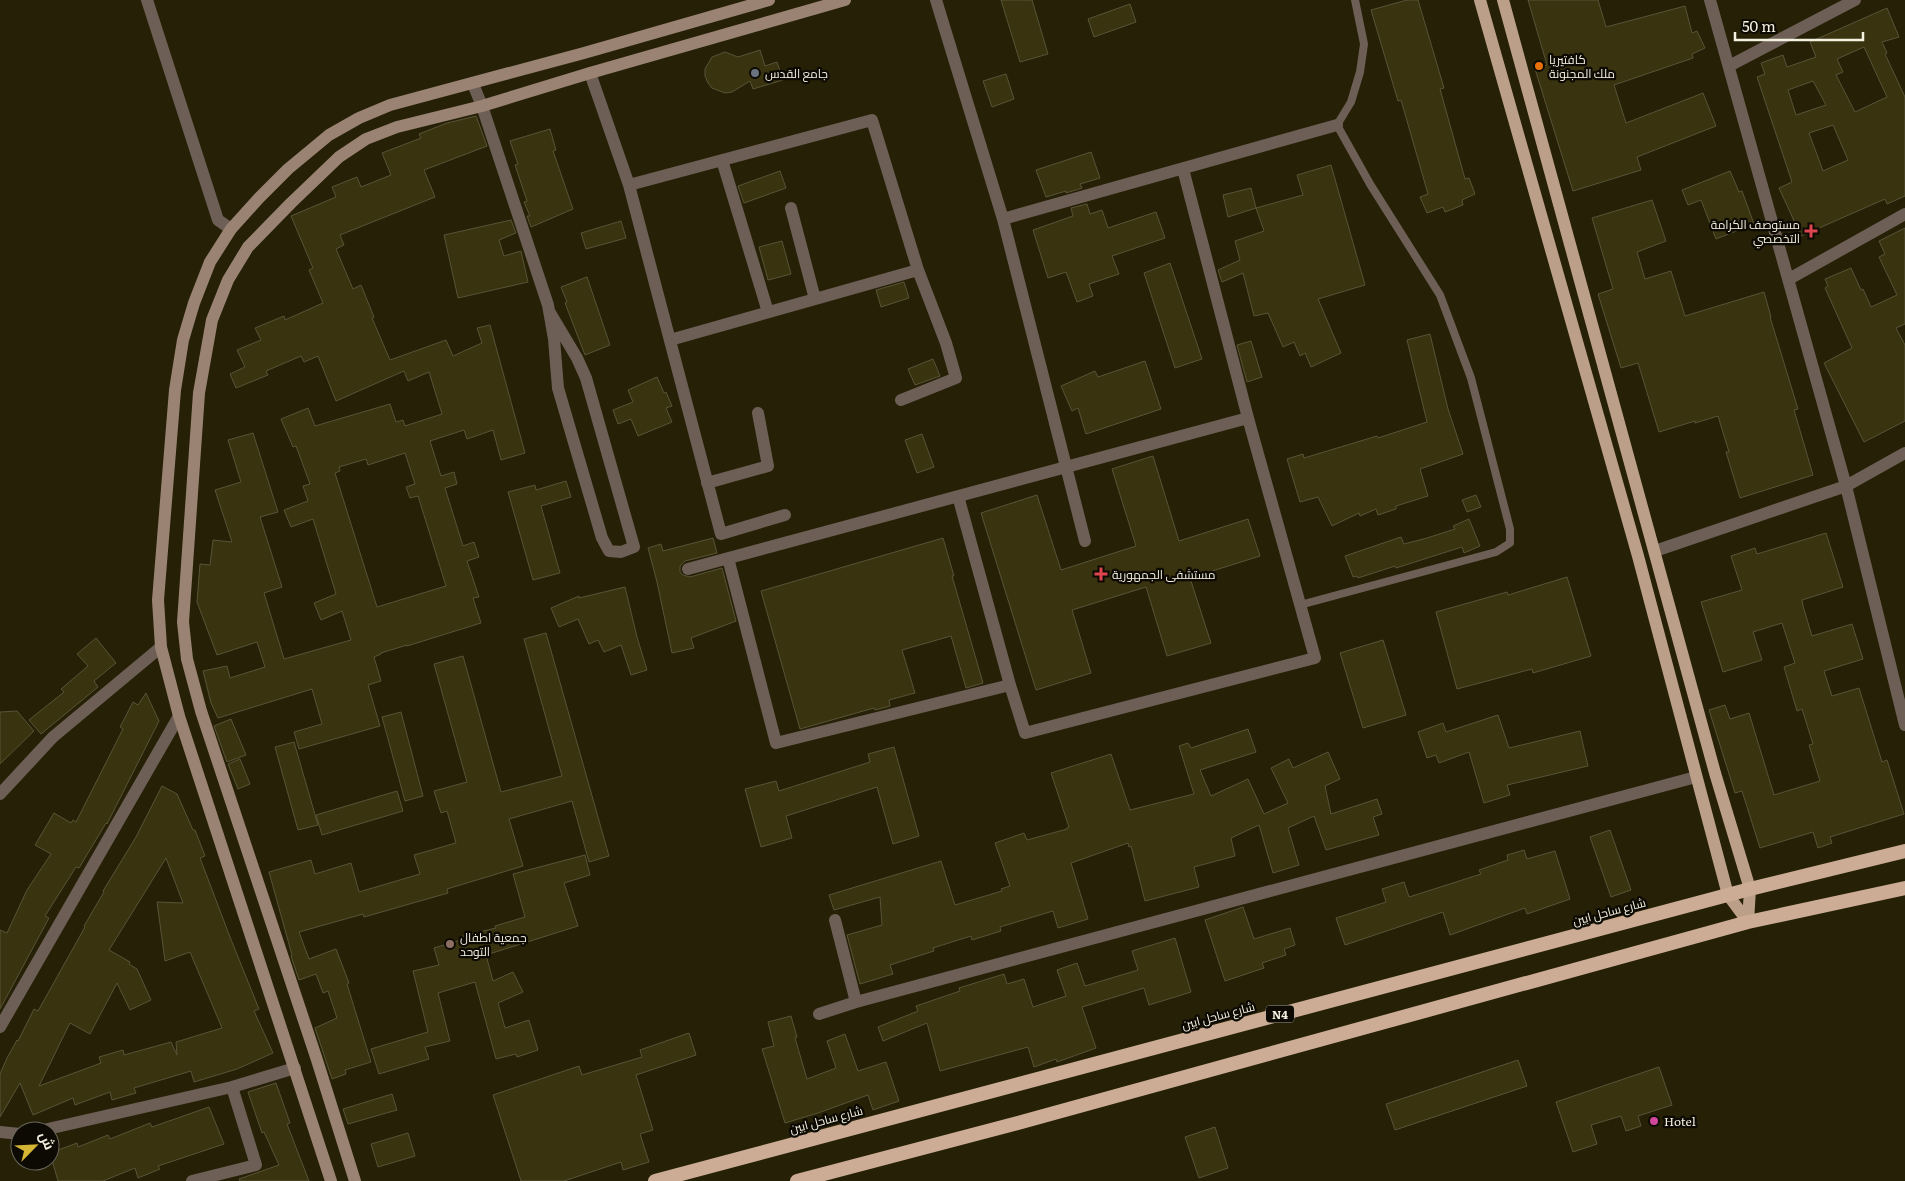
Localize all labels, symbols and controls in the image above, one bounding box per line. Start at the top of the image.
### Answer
scale bar [1735,10,1862,42]
text: 50 m [1742,14,1776,37]
place label: كافتيريا ملك المجنونة [1549,50,1615,82]
marker: كافتيريا ملك المجنونة [1533,60,1545,72]
place label: جامع القدس [765,64,828,82]
marker: جامع القدس [749,67,761,79]
place label: مستوصف الكرامة التخصصي [1711,215,1800,249]
marker: مستوصف الكرامة التخصصي [1804,224,1818,238]
place label: مستشفى الجمهورية [1112,565,1216,583]
marker: مستشفى الجمهورية [1094,567,1108,581]
street label: شارع ساحل ابين [1570,893,1648,929]
place label: جمعية اطفال التوحد [460,928,527,960]
marker: جمعية اطفال التوحد [444,938,456,950]
street label: شارع ساحل ابين [1179,997,1257,1033]
road number: N4 [1266,1006,1294,1022]
street label: شارع ساحل ابين [787,1101,865,1137]
place label: Hotel [1664,1112,1696,1130]
marker: Hotel [1648,1115,1660,1127]
north arrow [10,1121,60,1171]
text: ش [35,1128,61,1153]

